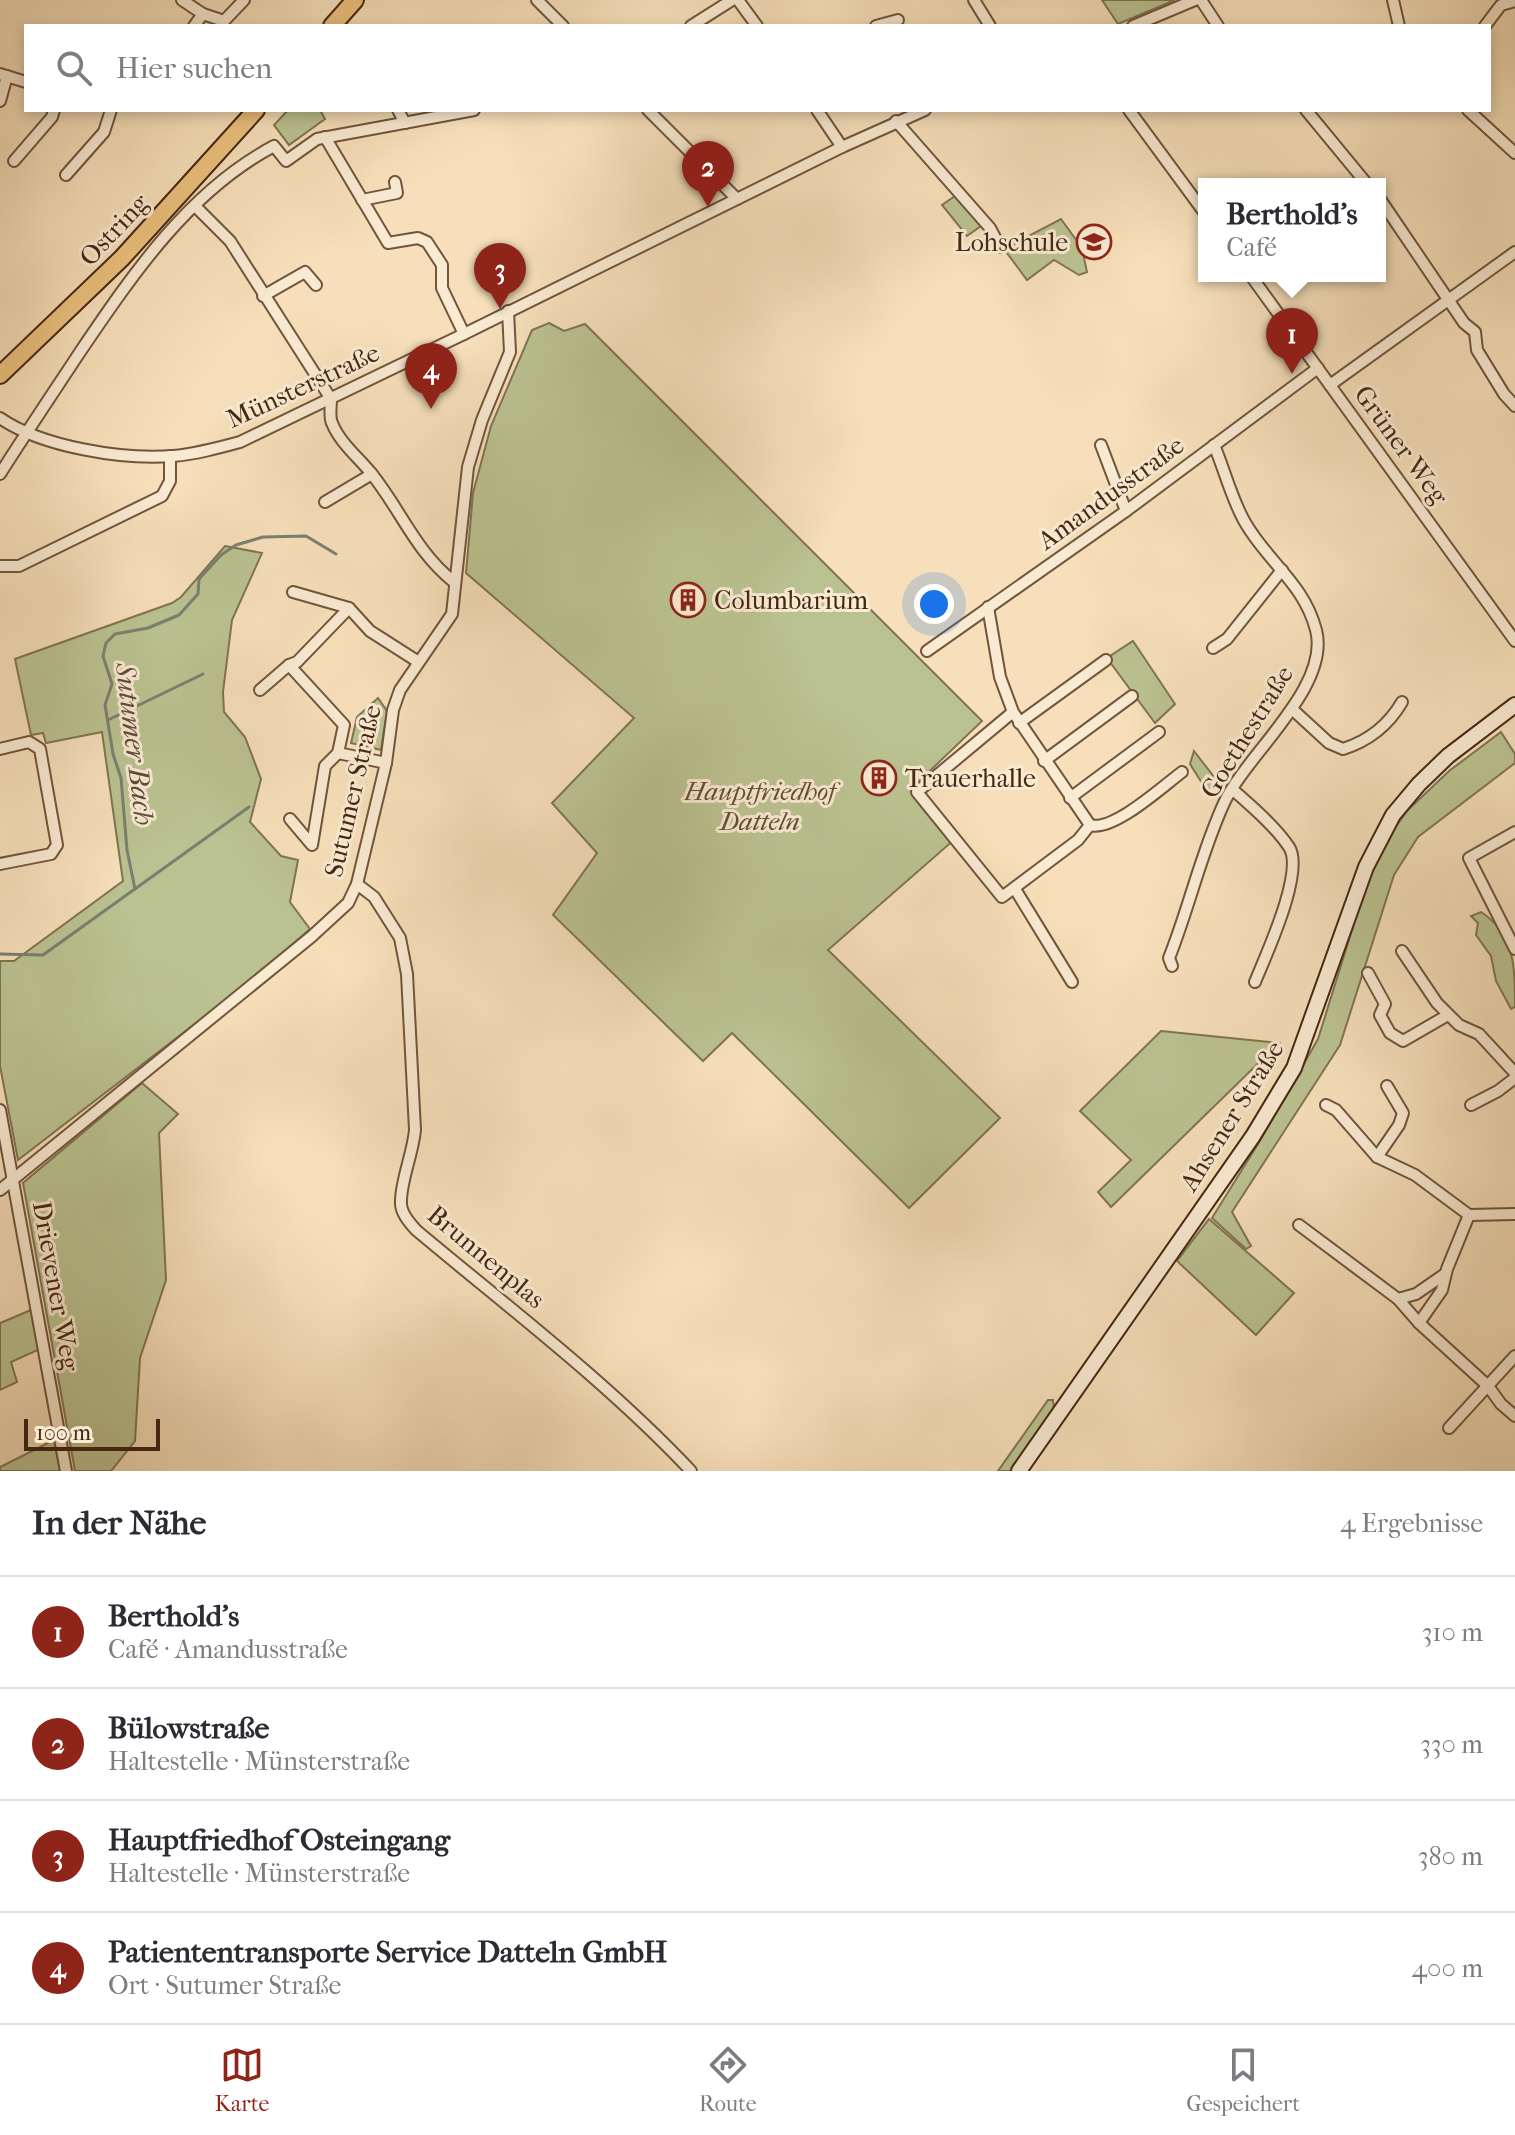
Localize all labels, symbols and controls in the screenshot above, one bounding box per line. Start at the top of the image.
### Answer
search box [24,24,1491,112]
icon: search [52,46,96,90]
text: Hier suchen [116,51,272,86]
pin: 2 [682,141,734,207]
popup [1198,178,1386,282]
street label: Ostring [73,187,156,272]
text: Berthold's [1226,197,1358,232]
school or university icon: Lohschule [1075,223,1113,261]
place label: Lohschule [955,227,1068,258]
text: Café [1226,232,1277,263]
pin: 3 [474,243,526,309]
pin: 1 [1266,308,1318,374]
street label: Münsterstraße [222,337,385,435]
pin: 4 [405,343,457,409]
street label: Grüner Weg [1348,380,1455,511]
street label: Amandusstraße [1031,430,1190,557]
building icon: Columbarium [669,581,707,619]
your location [914,584,954,624]
place label: Columbarium [714,585,869,616]
water label: Sutumer Bach [109,660,161,827]
street label: Goethestraße [1194,660,1300,804]
street label: Sutumer Straße [318,702,388,880]
building icon: Trauerhalle [860,759,898,797]
place label: Trauerhalle [905,763,1036,794]
park label: Hauptfriedhof Datteln [683,776,841,837]
street label: Ahsener Straße [1173,1035,1291,1198]
street label: Drievener Weg [26,1199,86,1374]
street label: Brunnenplas [421,1199,551,1315]
scale bar [24,1415,160,1451]
text: 100 m [36,1420,91,1446]
text: In der Nähe [32,1503,206,1543]
text: 4 Ergebnisse [1340,1508,1483,1539]
text: Berthold's [108,1599,239,1634]
text: 1 [53,1617,63,1648]
text: 310 m [1422,1617,1483,1648]
text: Café · Amandusstraße [108,1634,348,1665]
text: Bülowstraße [108,1711,269,1746]
text: 2 [51,1729,65,1760]
text: 330 m [1420,1729,1483,1760]
text: Haltestelle · Münsterstraße [108,1746,410,1777]
text: Hauptfriedhof Osteingang [108,1823,450,1858]
text: 3 [53,1841,63,1872]
text: 380 m [1418,1841,1483,1872]
text: Haltestelle · Münsterstraße [108,1858,410,1889]
text: Patiententransporte Service Datteln GmbH [108,1935,667,1970]
text: 4 [50,1953,66,1984]
text: 400 m [1412,1953,1483,1984]
text: Ort · Sutumer Straße [108,1970,341,2001]
tab: Karte [215,2043,269,2117]
tab: Route [699,2043,757,2117]
tab: Gespeichert [1186,2043,1300,2117]

